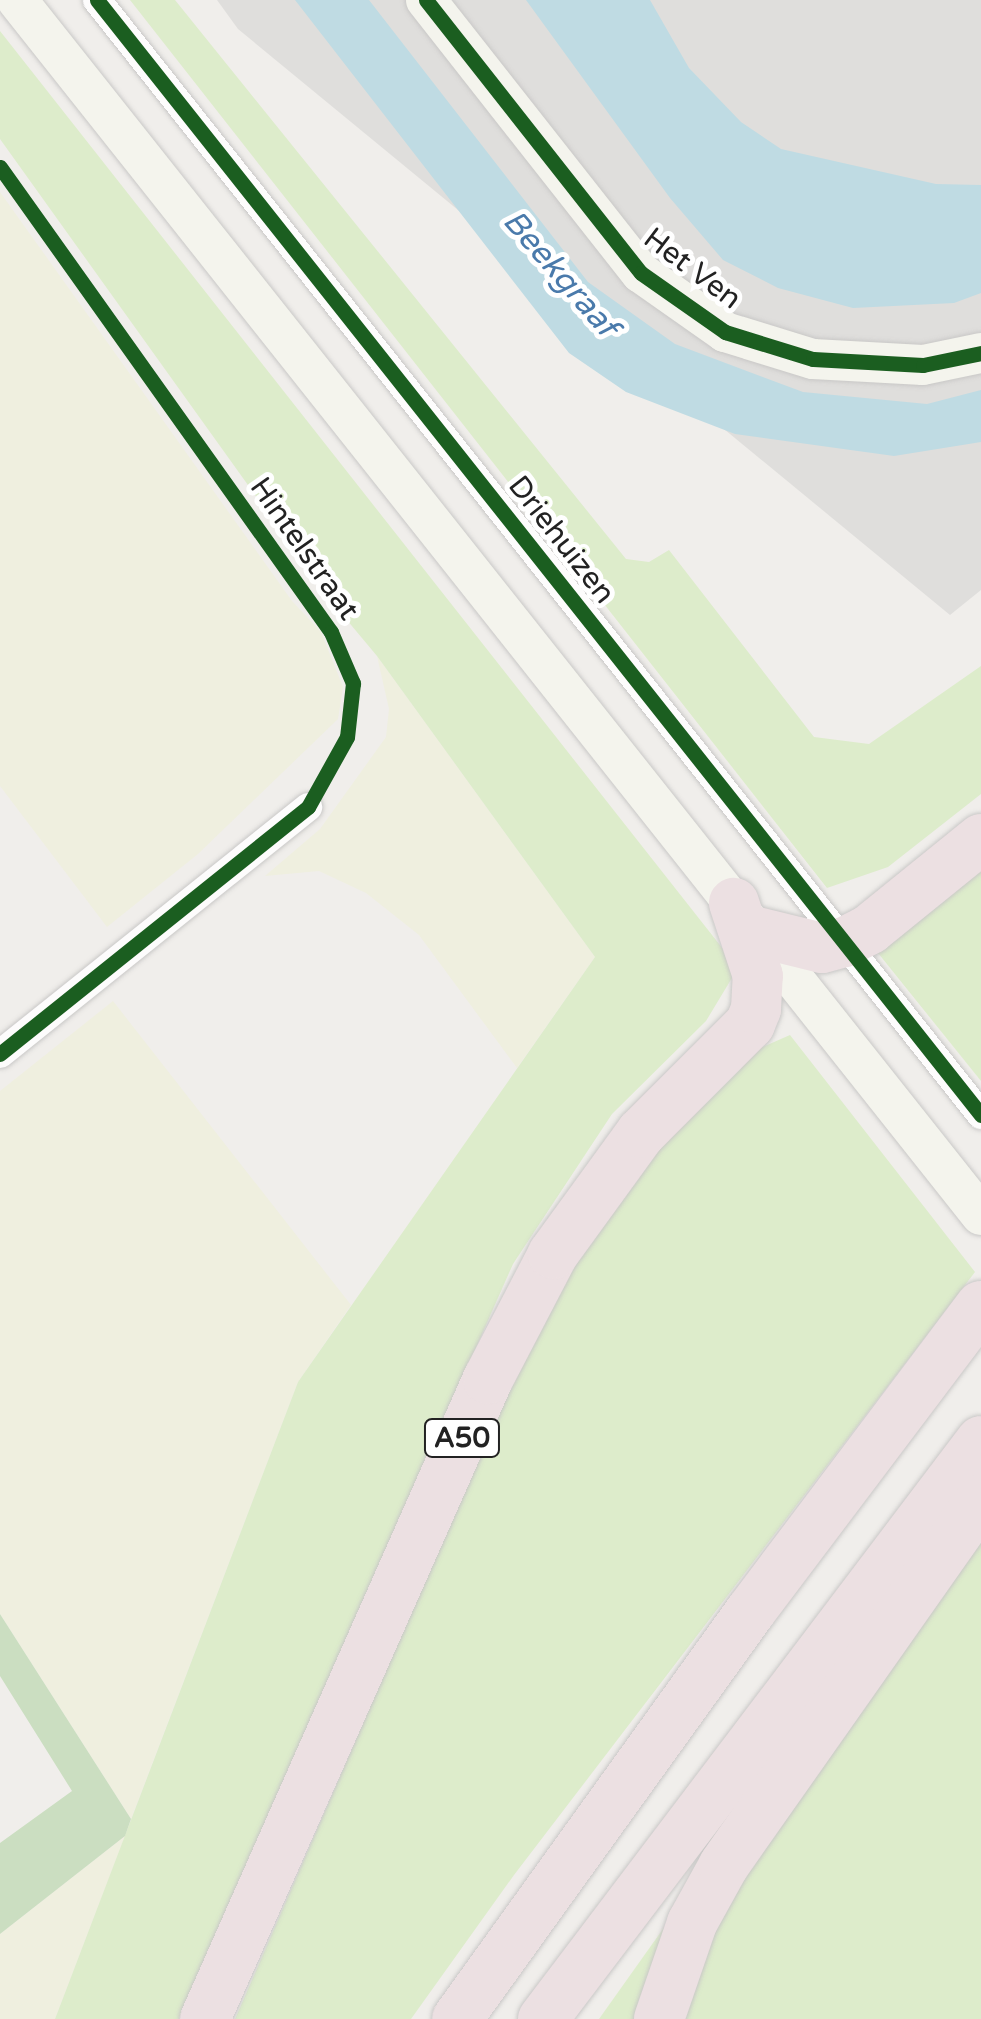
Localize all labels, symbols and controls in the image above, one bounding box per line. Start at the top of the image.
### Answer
water label: Beekgraaf [494,203,626,345]
street label: Het Ven [636,221,748,317]
street label: Driehuizen [500,469,622,611]
street label: Hintelstraat [242,471,366,627]
road number: A50 [422,1415,502,1461]

